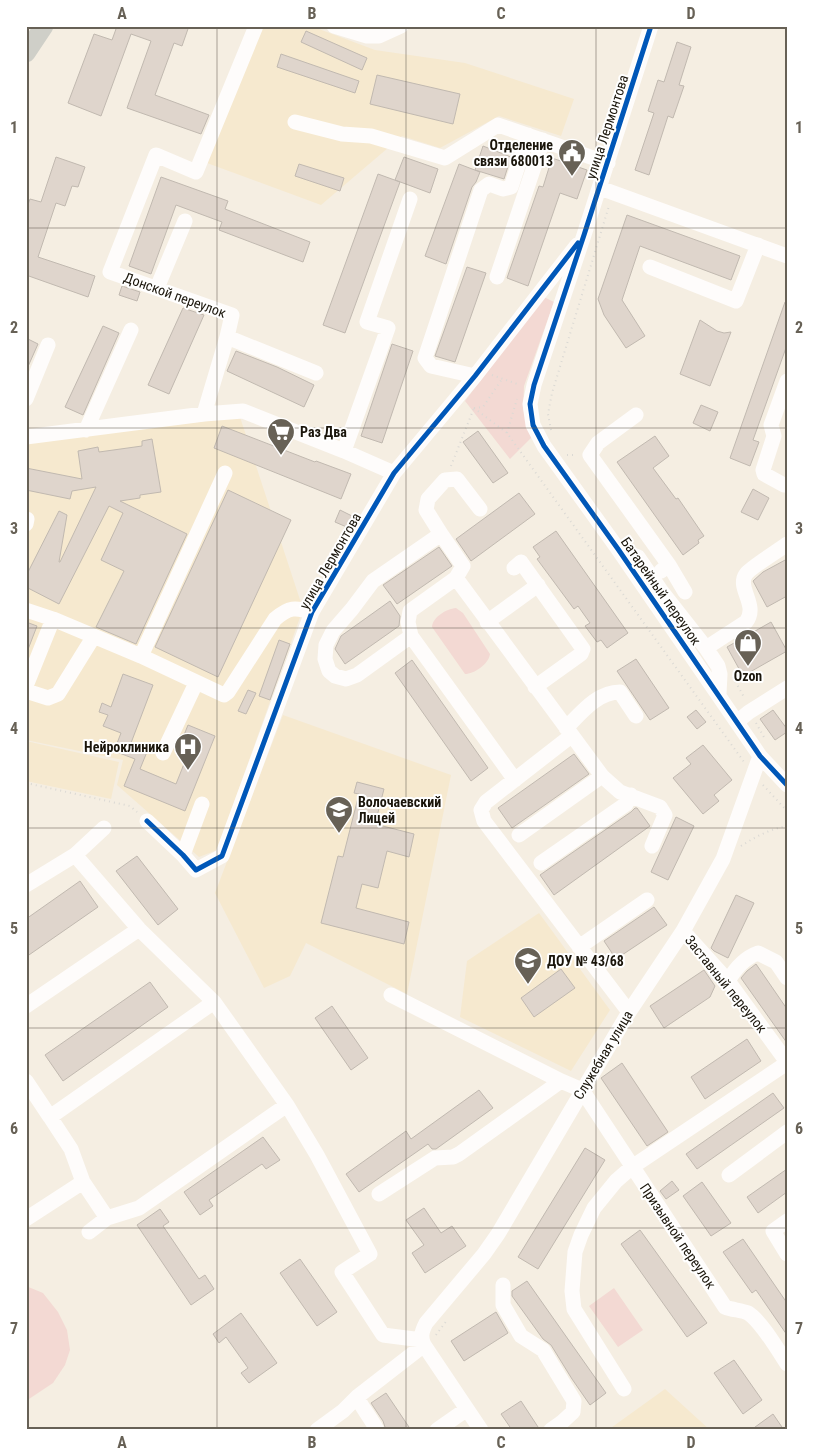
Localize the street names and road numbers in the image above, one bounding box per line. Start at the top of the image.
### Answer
street label: улица Лермонтова [583,73,631,181]
street label: Донской переулок [122,269,228,321]
street label: улица Лермонтова [296,510,364,612]
street label: Батарейный переулок [618,534,704,648]
street label: Заставный переулок [682,932,770,1036]
street label: Служебная улица [570,1008,636,1102]
street label: Призывной переулок [637,1180,719,1292]

